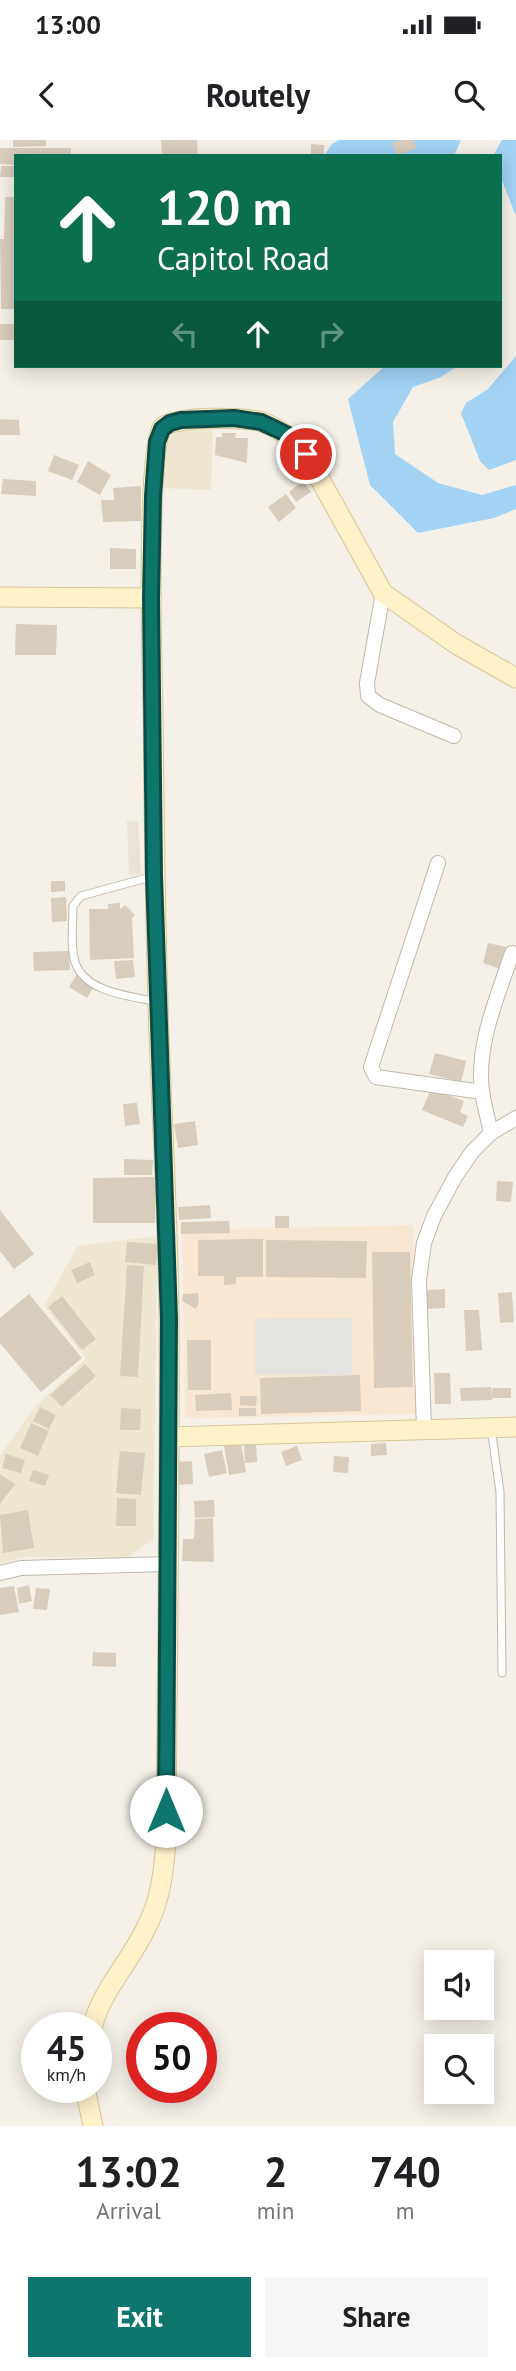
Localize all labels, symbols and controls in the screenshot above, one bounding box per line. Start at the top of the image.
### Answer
text: 13:00 [35,8,101,41]
text: Routely [206,74,310,116]
icon: back [28,76,66,114]
icon: search [450,76,488,114]
text: 120 m [157,175,292,239]
icon: ahead [42,182,133,273]
text: Capitol Road [157,237,330,279]
icon: left [166,315,204,353]
icon: ahead [239,315,277,353]
icon: right [312,315,350,353]
pin [276,424,336,484]
icon: arrive [287,435,325,473]
position arrow [129,1774,203,1848]
map controls [424,1950,494,2104]
button: sound [424,1950,494,2020]
speed limit sign: 50 [126,2012,217,2103]
text: 45 [47,2025,86,2071]
button: search [424,2034,494,2104]
text: km/h [47,2063,86,2086]
text: 13:02 [75,2144,182,2199]
text: 2 [264,2144,287,2199]
text: 740 [369,2144,441,2199]
text: Arrival [96,2196,161,2225]
text: min [257,2196,294,2225]
text: m [396,2196,414,2225]
button: Exit [28,2277,251,2357]
button: Share [265,2277,488,2357]

